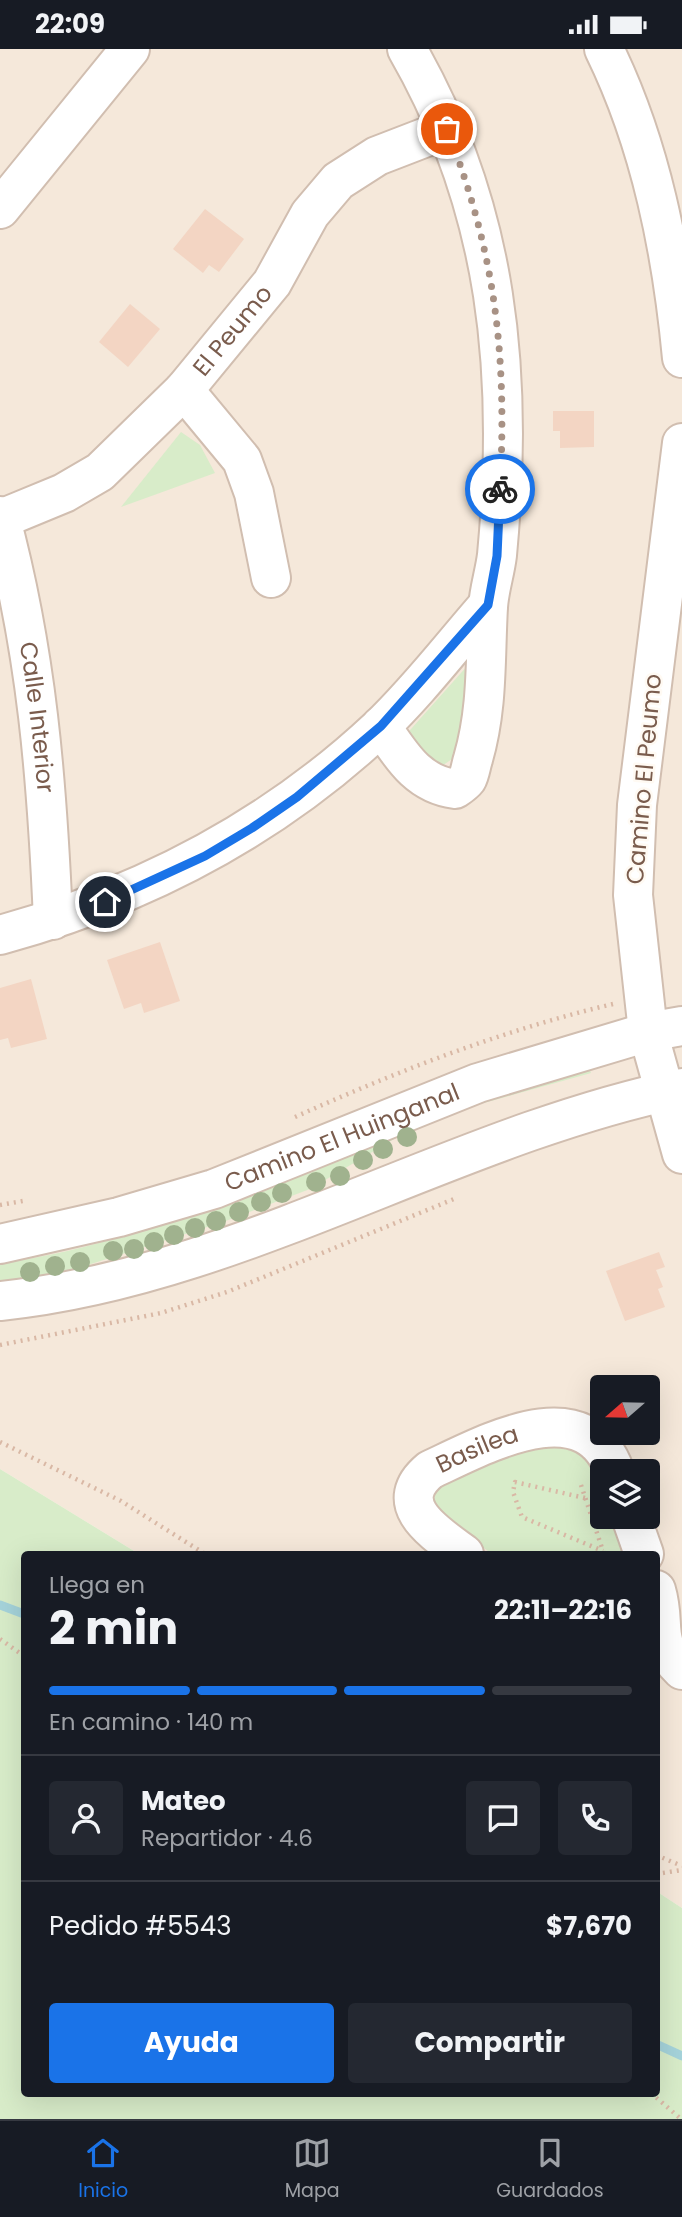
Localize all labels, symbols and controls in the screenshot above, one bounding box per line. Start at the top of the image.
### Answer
text: 22:09 [35,6,105,42]
pin [417,99,477,159]
icon: bag [428,110,466,148]
street label: El Peumo [185,278,280,383]
courier [465,454,535,524]
icon: bike [481,470,519,508]
street label: Calle Interior [12,639,63,794]
street label: Camino El Peumo [618,672,669,886]
pin [75,872,135,932]
icon: home [86,883,124,921]
street label: Camino El Huinganal [219,1075,464,1199]
north arrow [590,1375,660,1445]
map controls [590,1375,660,1529]
street label: Basilea [430,1417,522,1481]
button: layers [590,1459,660,1529]
text: Llega en [49,1569,145,1601]
text: 22:11–22:16 [494,1592,632,1628]
text: 2 min [49,1596,178,1660]
text: En camino · 140 m [49,1706,253,1738]
button: person [49,1781,123,1855]
button: chat [466,1781,540,1855]
button: phone [558,1781,632,1855]
text: Mateo [141,1783,226,1819]
text: Repartidor · 4.6 [141,1822,313,1854]
text: Pedido #5543 [49,1908,231,1944]
text: $7,670 [546,1908,632,1944]
button: Ayuda [49,2003,334,2083]
button: Compartir [348,2003,632,2083]
tab: Inicio [78,2134,128,2205]
tab: Mapa [285,2134,340,2205]
tab: Guardados [496,2134,604,2205]

